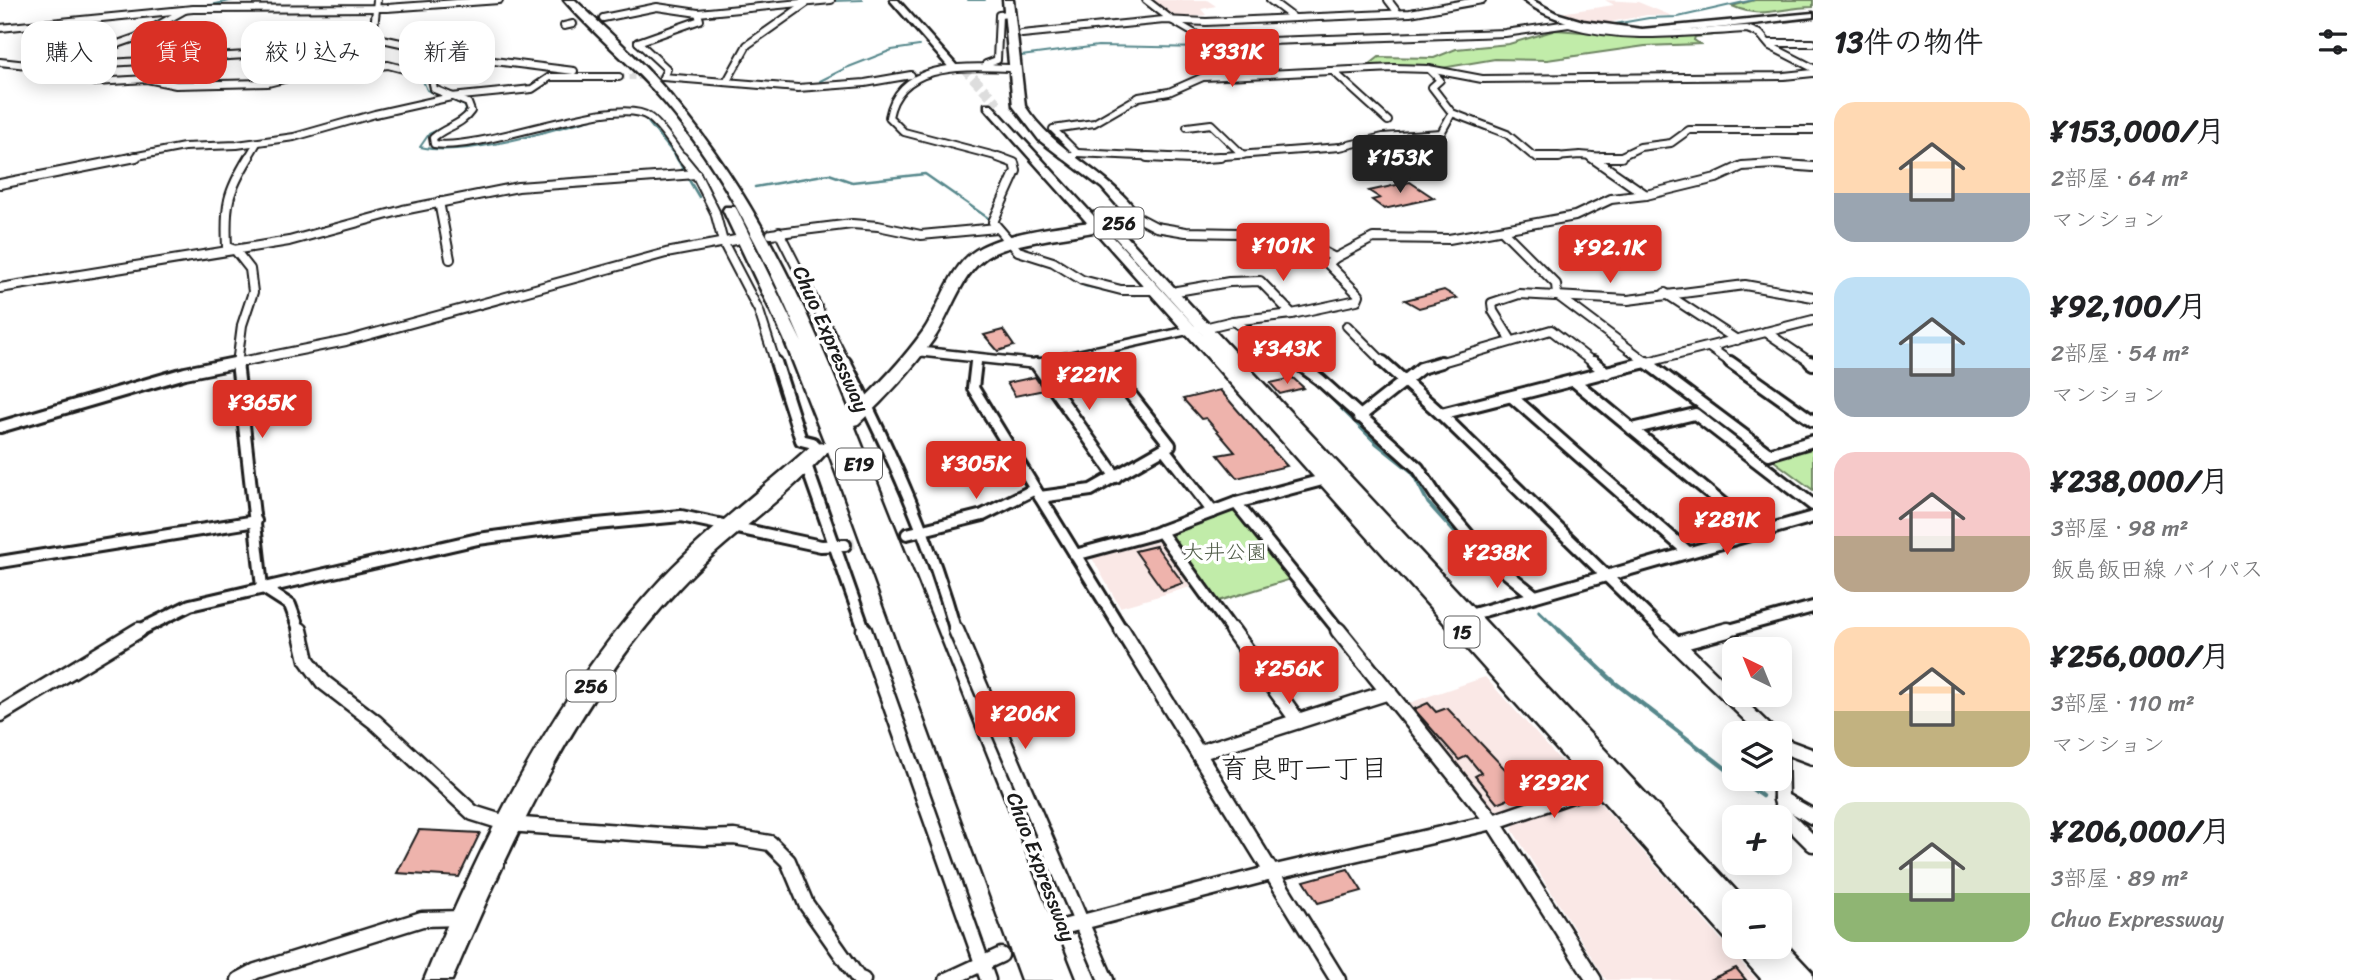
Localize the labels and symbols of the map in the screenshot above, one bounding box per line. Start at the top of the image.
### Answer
pin: ¥331K [1183,29,1281,89]
pin: ¥153K [1351,136,1449,195]
road number: 256 [1094,208,1144,238]
pin: ¥101K [1234,224,1332,283]
pin: ¥92.1K [1553,226,1667,285]
street label: Chuo Expressway [782,259,881,419]
pin: ¥343K [1238,326,1336,386]
pin: ¥221K [1040,352,1138,412]
pin: ¥365K [213,380,311,440]
pin: ¥305K [927,442,1025,501]
road number: E19 [836,449,882,480]
pin: ¥281K [1678,498,1776,557]
pin: ¥238K [1448,530,1546,590]
park label: 大井公園 [1183,533,1267,571]
road number: 15 [1444,617,1480,648]
north arrow [1722,637,1792,707]
pin: ¥256K [1240,646,1338,706]
road number: 256 [566,670,616,702]
pin: ¥206K [976,692,1074,751]
district label: 育良町一丁目 [1220,744,1388,793]
pin: ¥292K [1505,760,1603,820]
street label: Chuo Expressway [995,786,1087,948]

